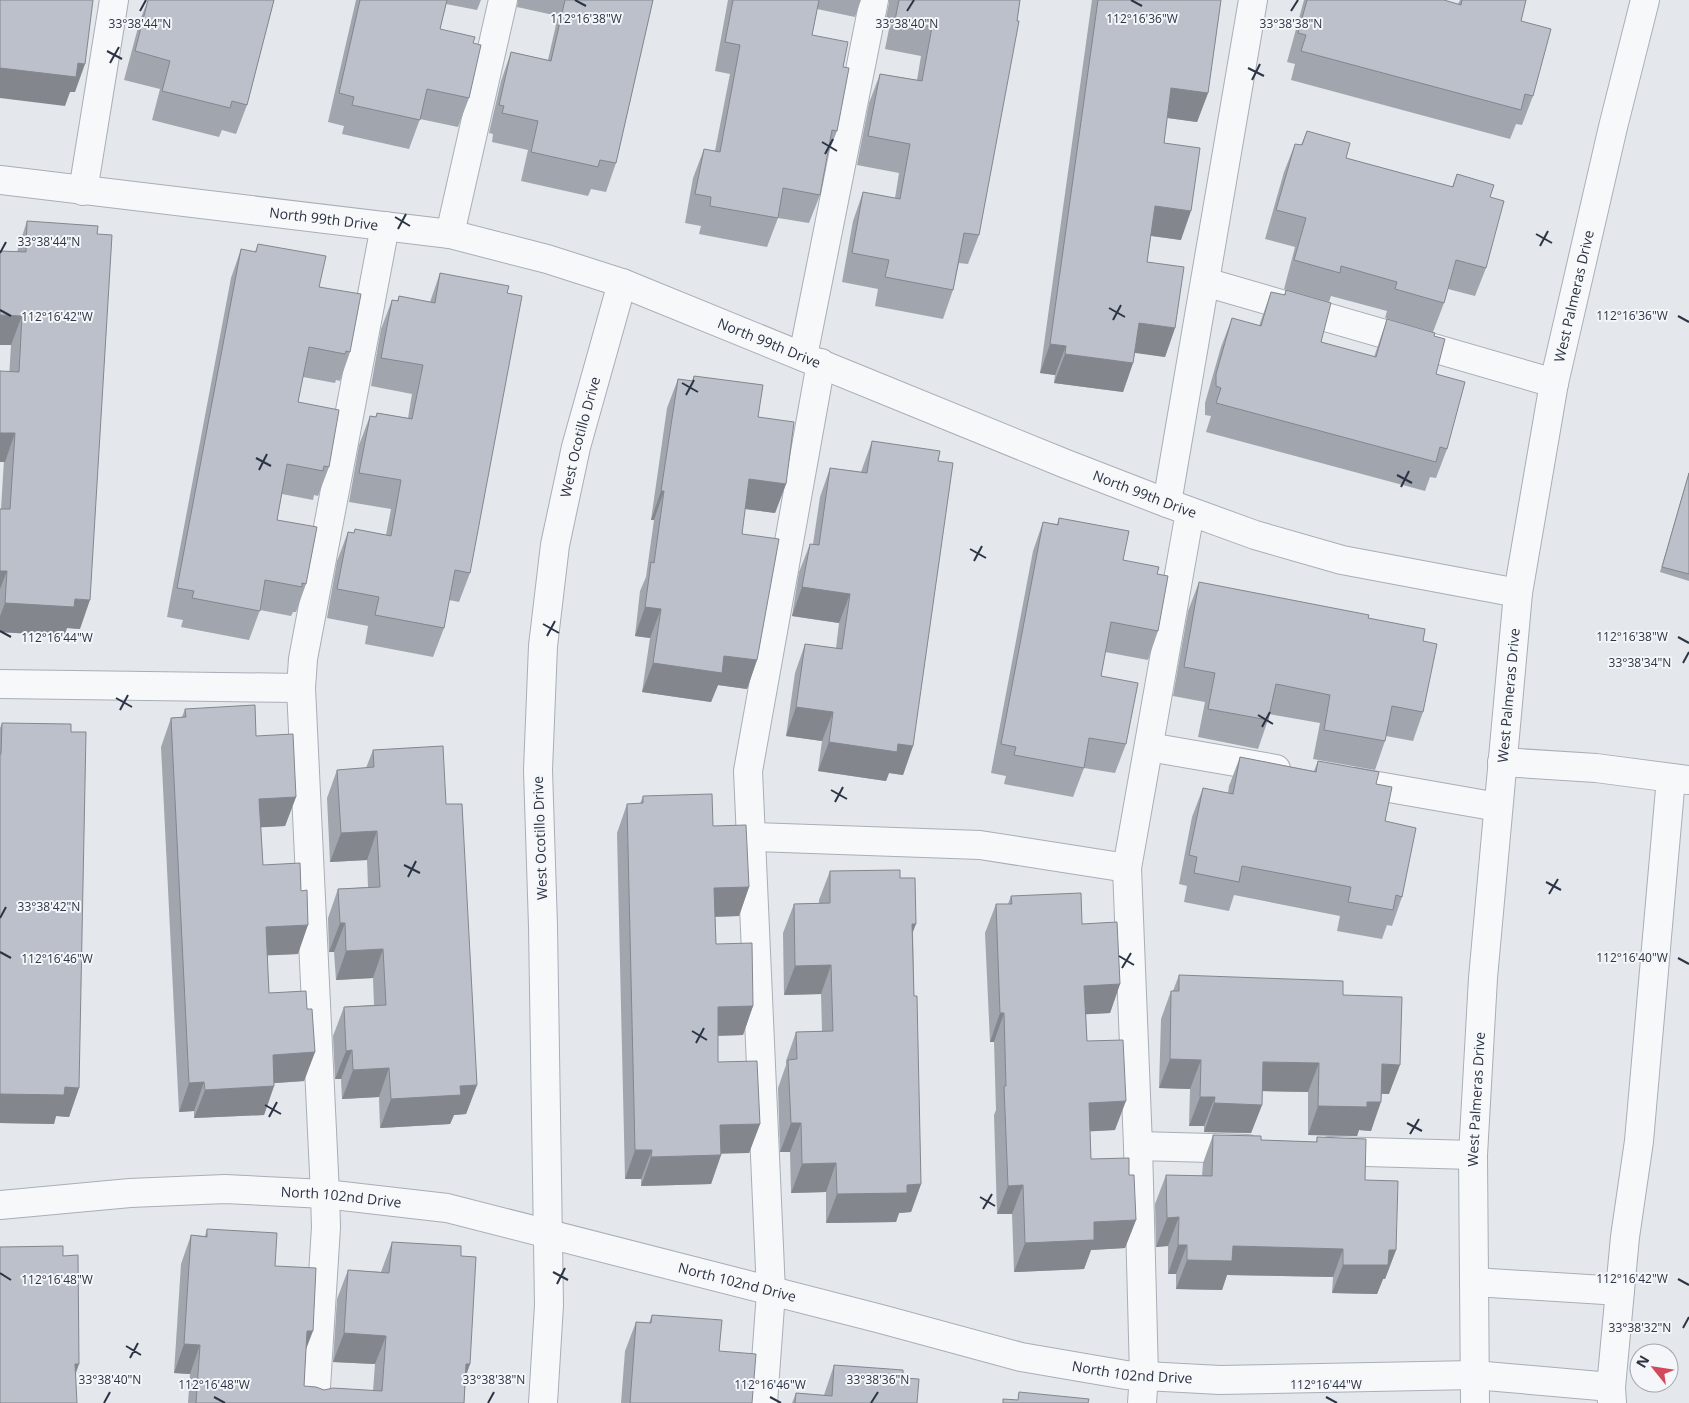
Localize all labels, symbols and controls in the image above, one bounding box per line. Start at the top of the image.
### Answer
text: 112°16'38"W [550,10,622,27]
text: 112°16'36"W [1106,10,1178,27]
text: 33°38'44"N [109,15,171,32]
text: 33°38'40"N [876,15,938,32]
text: 33°38'38"N [1260,15,1322,32]
street label: North 99th Drive [268,202,379,234]
street label: West Palmeras Drive [1549,228,1598,364]
text: 33°38'44"N [18,233,80,250]
text: 112°16'36"W [1596,307,1668,324]
text: 112°16'42"W [21,308,93,325]
street label: North 99th Drive [715,313,824,372]
street label: West Ocotillo Drive [555,374,604,499]
street label: North 99th Drive [1090,465,1200,522]
street label: West Palmeras Drive [1493,627,1524,763]
text: 112°16'38"W [1596,628,1668,645]
text: 112°16'44"W [21,629,93,646]
text: 33°38'34"N [1609,654,1671,671]
street label: West Ocotillo Drive [528,776,551,900]
text: 33°38'42"N [18,898,80,915]
text: 112°16'40"W [1596,949,1668,966]
text: 112°16'46"W [21,950,93,967]
street label: West Palmeras Drive [1463,1031,1489,1167]
street label: North 102nd Drive [280,1182,403,1212]
street label: North 102nd Drive [676,1258,798,1306]
text: 112°16'42"W [1596,1270,1668,1287]
text: 112°16'48"W [21,1271,93,1288]
text: 33°38'32"N [1609,1319,1671,1336]
north arrow [1629,1343,1679,1393]
text: N [1631,1352,1653,1371]
street label: North 102nd Drive [1071,1356,1193,1388]
text: 33°38'40"N [79,1371,141,1388]
text: 33°38'38"N [463,1371,525,1388]
text: 33°38'36"N [847,1371,909,1388]
text: 112°16'48"W [178,1376,250,1393]
text: 112°16'46"W [734,1376,806,1393]
text: 112°16'44"W [1290,1376,1362,1393]

